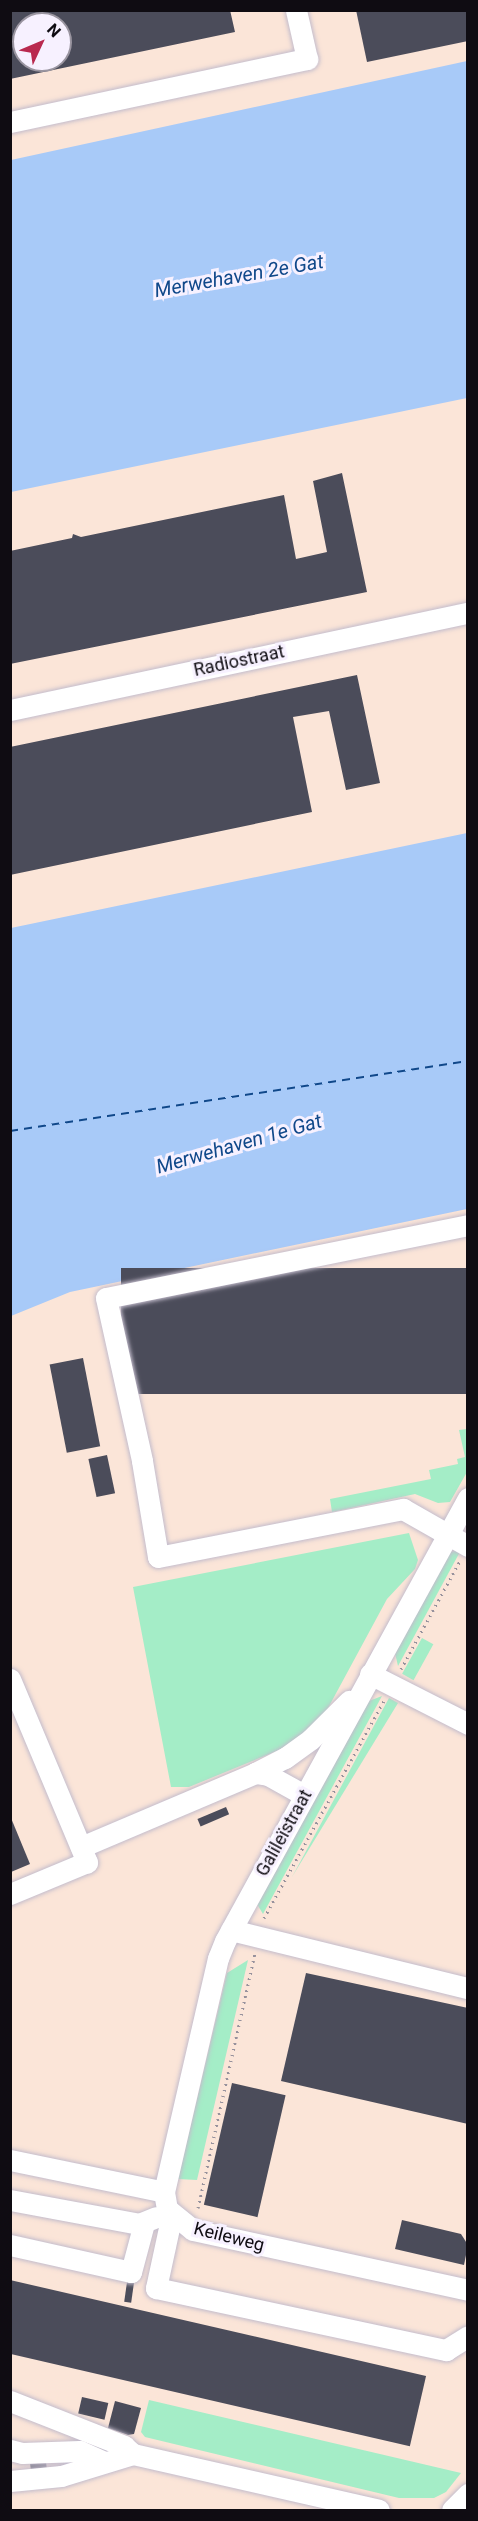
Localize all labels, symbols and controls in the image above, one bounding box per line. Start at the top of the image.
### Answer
north arrow [12,12,72,72]
text: N [43,20,65,41]
water label: Merwehaven 2e Gat [153,249,325,303]
street label: Radiostraat [192,641,286,681]
water label: Merwehaven 1e Gat [153,1109,325,1179]
street label: Galileïstraat [251,1786,317,1880]
street label: Keileweg [191,2218,267,2256]

